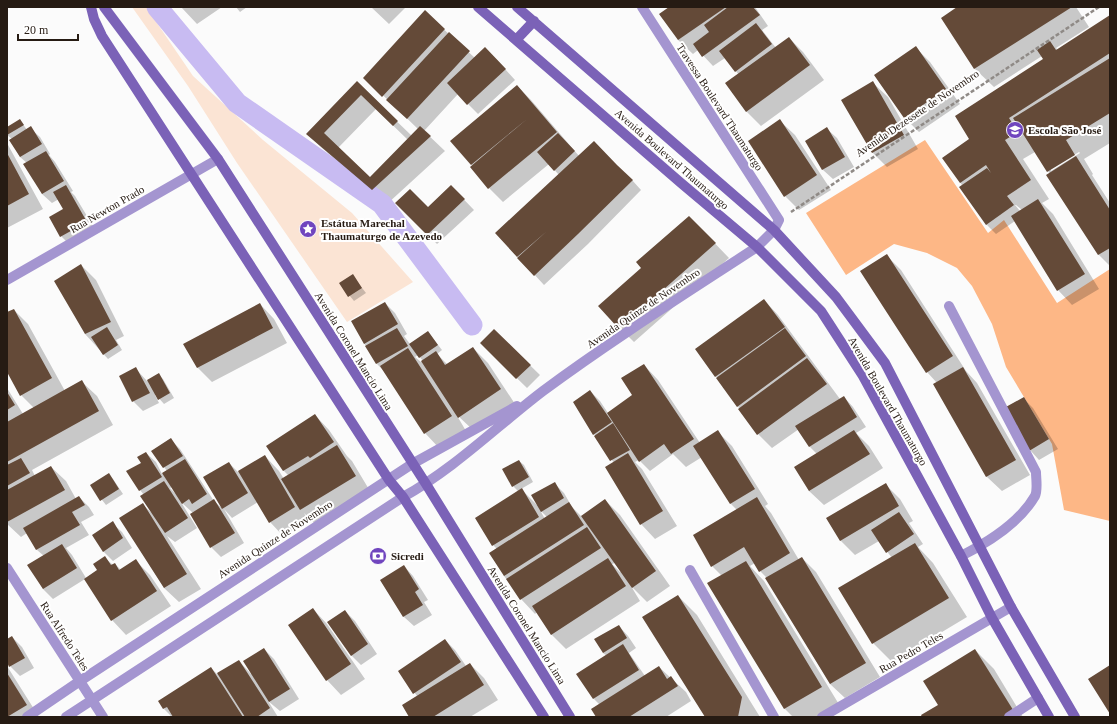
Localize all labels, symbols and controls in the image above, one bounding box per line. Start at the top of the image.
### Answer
scale bar [18,16,78,42]
text: 20 m [24,23,49,37]
street label: Travessa Boulevard Thaumaturgo [674,41,766,173]
street label: Avenida Dezessete de Novembro [853,67,981,159]
street label: Avenida Boulevard Thaumaturgo [613,106,732,212]
school or university icon: Escola São José [1005,120,1025,140]
place label: Escola São José [1028,124,1101,136]
street label: Rua Newton Prado [68,183,147,235]
place label: Estátua Marechal Thaumaturgo de Azevedo [321,217,443,242]
place icon: Estátua Marechal Thaumaturgo de Azevedo [298,219,318,239]
street label: Avenida Quinze de Novembro [584,265,702,350]
street label: Avenida Coronel Mancio Lima [313,290,395,412]
street label: Avenida Boulevard Thaumaturgo [846,335,930,468]
street label: Avenida Quinze de Novembro [216,497,335,580]
bank icon: Sicredi [368,546,388,566]
place label: Sicredi [391,550,424,562]
street label: Avenida Coronel Mancio Lima [486,564,568,686]
street label: Rua Alfredo Teles [38,599,92,673]
street label: Rua Pedro Teles [877,629,945,675]

